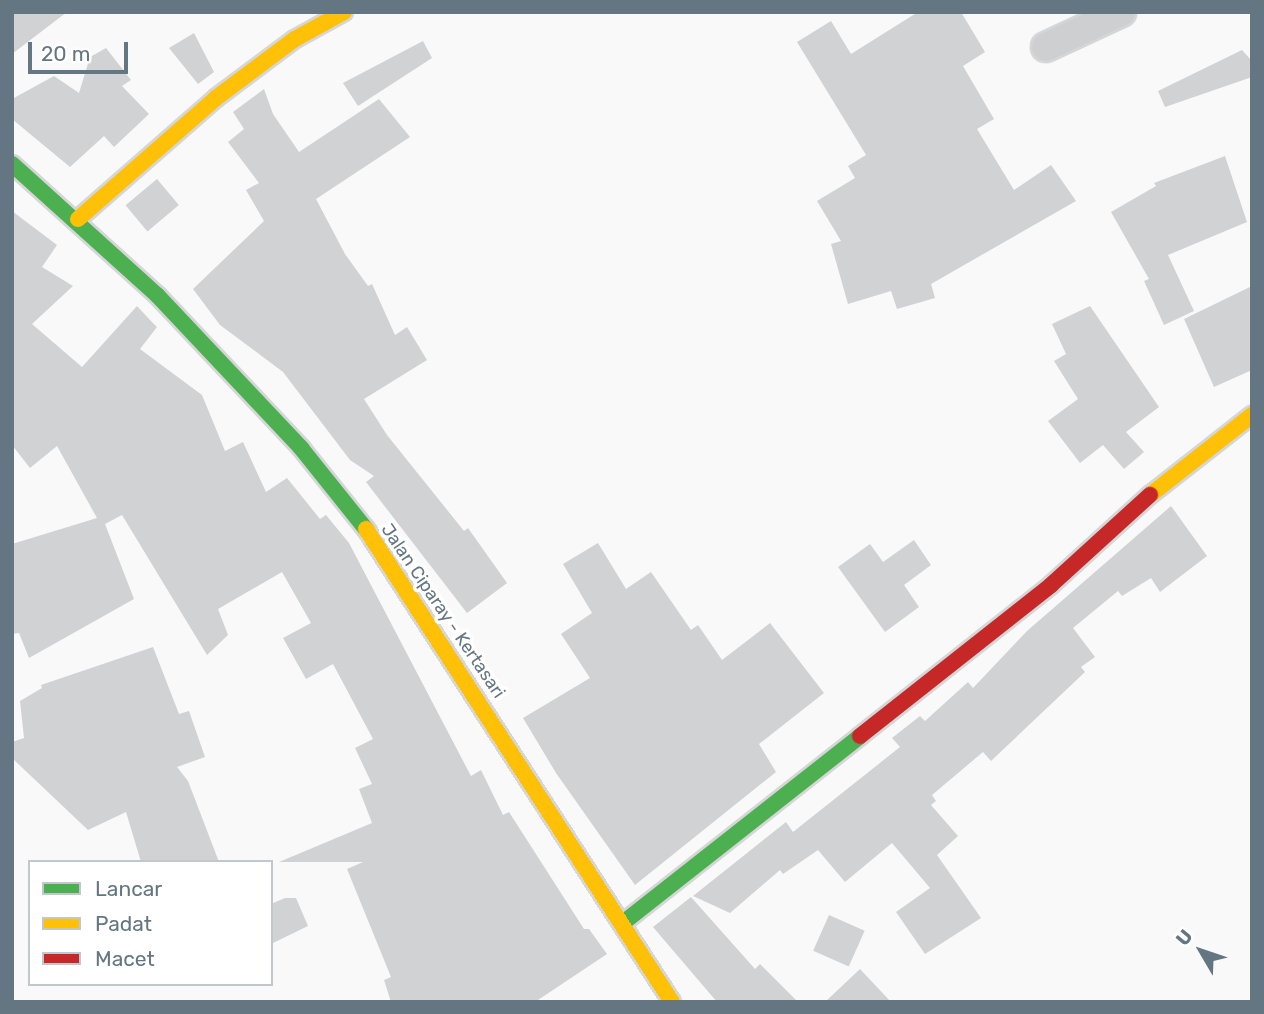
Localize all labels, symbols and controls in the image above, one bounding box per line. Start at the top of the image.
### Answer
scale bar [32,28,131,72]
text: 20 m [41,41,90,66]
street label: Jalan Ciparay - Kertasari [376,519,510,703]
legend [28,860,273,986]
text: Lancar [95,876,162,901]
text: Padat [95,911,152,936]
north arrow [1166,916,1236,986]
text: U [1171,925,1198,950]
text: Macet [95,946,155,971]

